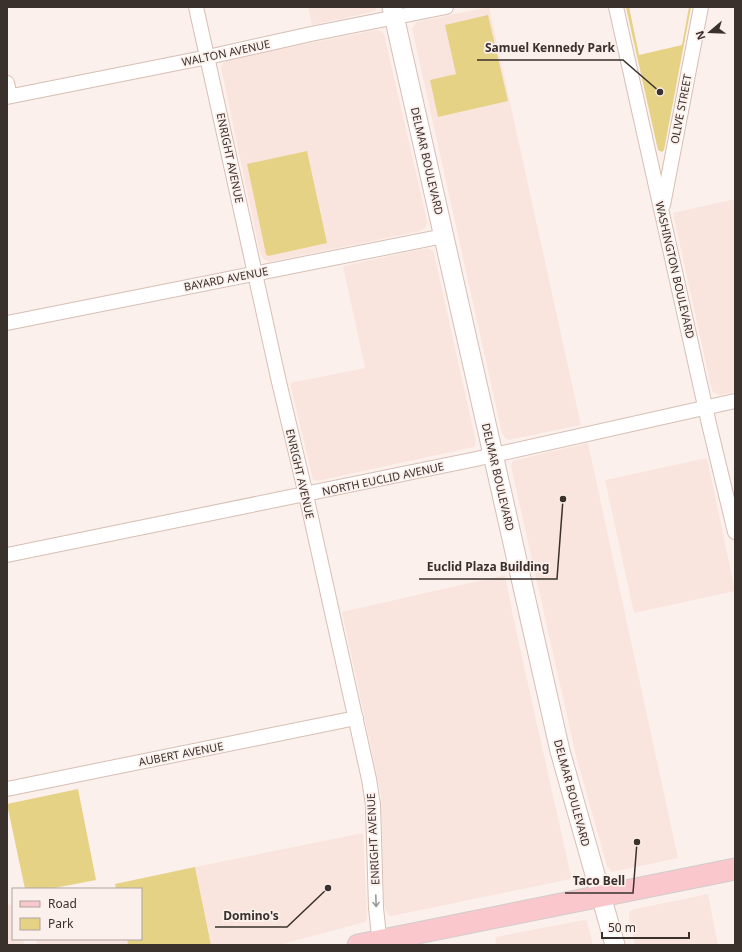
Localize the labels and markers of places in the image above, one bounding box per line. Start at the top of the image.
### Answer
callout: Samuel Kennedy Park [477,36,623,60]
callout: Euclid Plaza Building [419,555,557,579]
callout: Taco Bell [565,869,633,893]
callout: Domino's [215,903,287,927]

